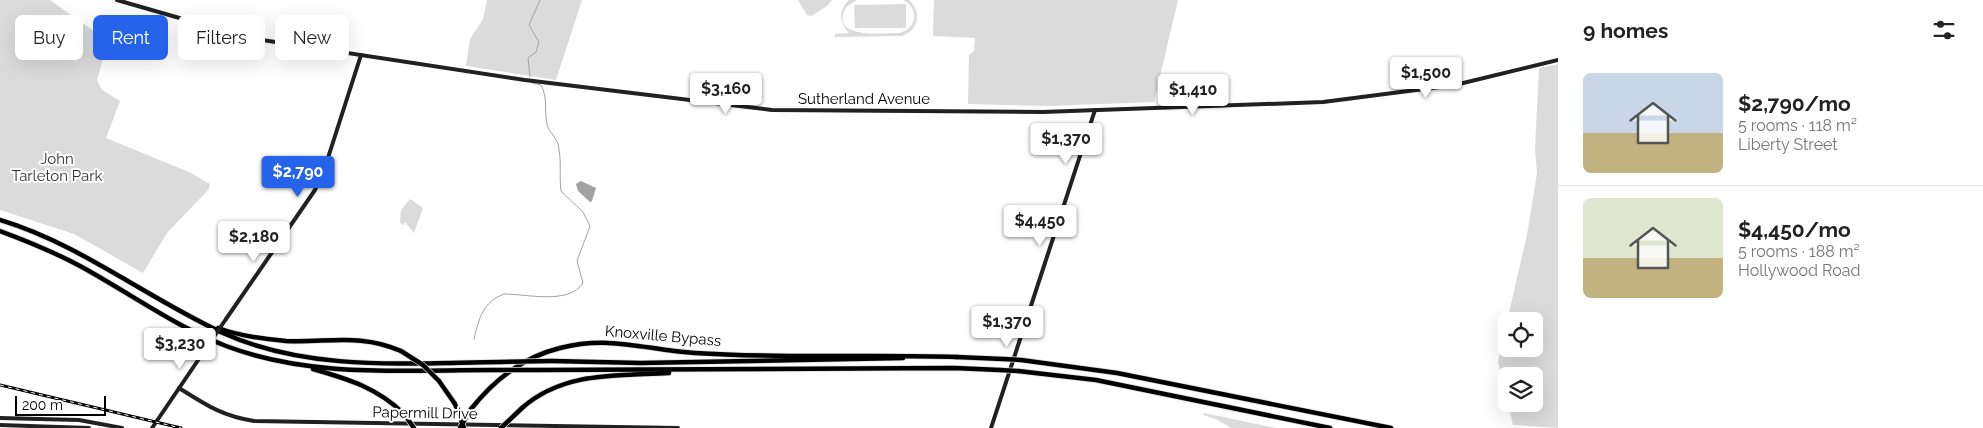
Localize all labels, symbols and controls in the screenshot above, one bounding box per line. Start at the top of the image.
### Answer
chip: Buy [15,15,83,60]
chip: Rent [93,15,168,60]
chip: Filters [178,15,265,60]
chip: New [275,15,349,60]
icon: filters [1930,16,1958,44]
text: 9 homes [1583,18,1668,43]
pin: $1,500 [1385,56,1467,99]
text: $1,500 [1401,63,1451,82]
pin: $3,160 [685,72,767,115]
pin: $1,410 [1152,74,1234,116]
text: $3,160 [701,79,751,98]
text: $1,410 [1169,80,1217,99]
street label: Sutherland Avenue [798,90,930,108]
text: $2,790/mo [1738,91,1851,116]
icon: home [1623,93,1683,153]
text: 5 rooms · 118 m² [1738,116,1857,135]
pin: $1,370 [1025,122,1107,165]
text: $1,370 [1041,129,1091,148]
text: Liberty Street [1738,135,1838,154]
park label: John Tarleton Park [12,150,102,185]
pin: $2,790 [257,156,339,198]
text: $2,790 [273,162,323,181]
pin: $4,450 [999,204,1081,247]
text: $4,450 [1015,211,1065,230]
text: $4,450/mo [1738,217,1851,242]
icon: home [1623,218,1683,278]
pin: $2,180 [213,220,295,263]
text: $2,180 [229,227,279,246]
text: 5 rooms · 188 m² [1738,242,1860,261]
text: Hollywood Road [1738,261,1860,280]
pin: $1,370 [966,306,1048,348]
text: $1,370 [982,312,1032,331]
map controls [1498,312,1543,412]
button: locate [1498,312,1543,357]
street label: Knoxville Bypass [604,322,722,350]
pin: $3,230 [139,328,221,370]
text: $3,230 [155,334,205,353]
button: layers [1498,367,1543,412]
scale bar [15,393,106,416]
text: 200 m [22,397,63,413]
street label: Papermill Drive [372,403,478,423]

